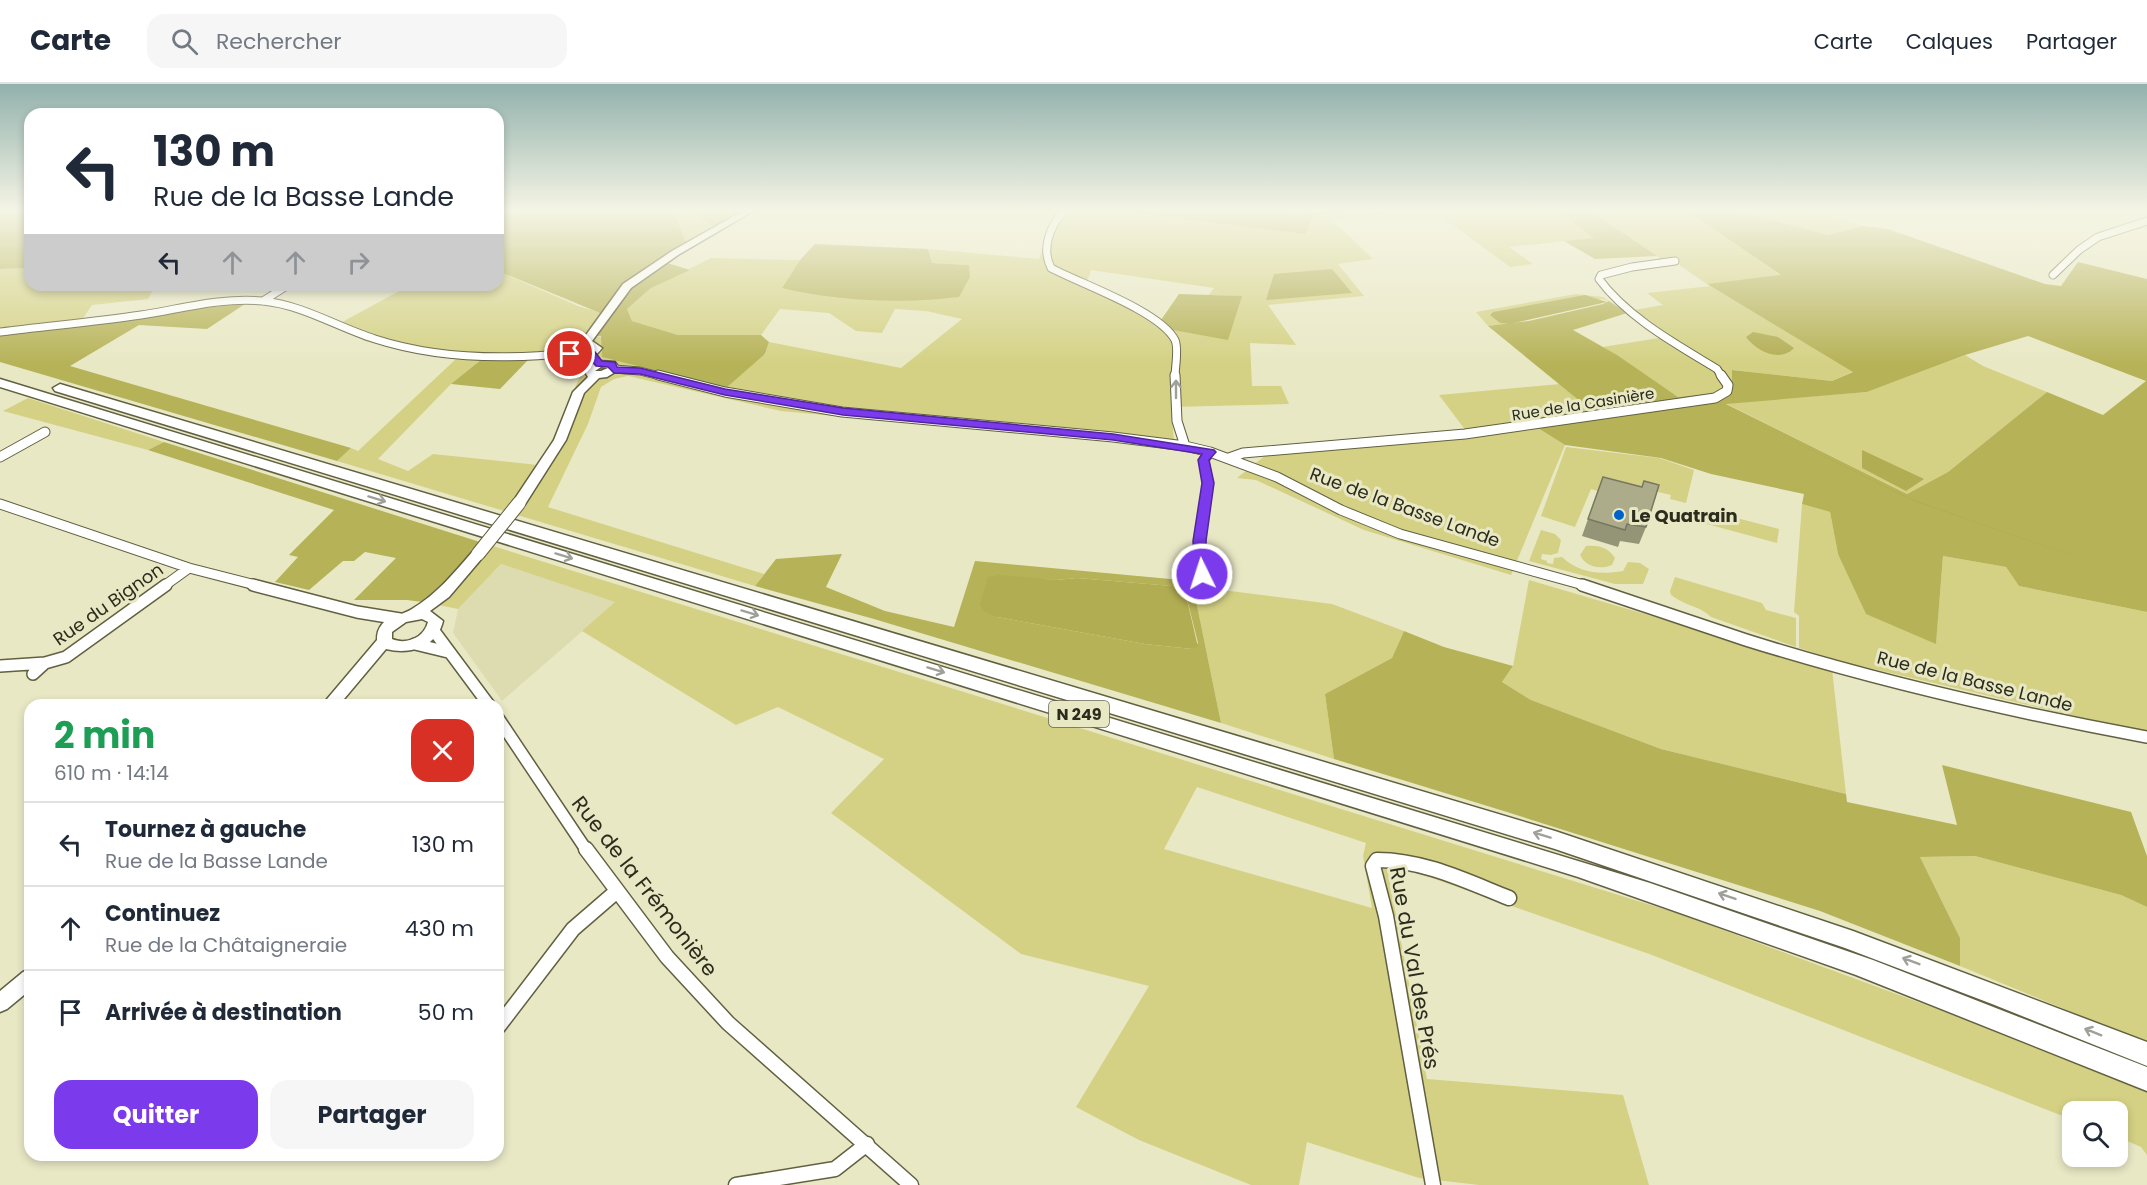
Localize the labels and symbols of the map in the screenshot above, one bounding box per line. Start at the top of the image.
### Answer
pin [544,328,595,379]
one-way arrow [1170,380,1182,400]
street label: Rue de la Casinière [1510,382,1656,426]
street label: Rue de la Basse Lande [1306,461,1504,553]
one-way arrow [367,494,386,505]
place label: Le Quatrain [1631,503,1738,528]
marker: Le Quatrain [1612,508,1626,522]
position arrow [1170,542,1234,606]
one-way arrow [554,551,573,562]
street label: Rue du Bignon [48,557,168,651]
one-way arrow [740,608,759,619]
street label: Rue de la Basse Lande [1875,645,2075,717]
one-way arrow [927,665,946,676]
road number: N 249 [1049,701,1109,727]
street label: Rue de la Frémonière [565,790,725,982]
one-way arrow [1533,829,1552,840]
street label: Rue du Val des Prés [1383,865,1447,1071]
one-way arrow [1718,890,1737,901]
one-way arrow [1902,955,1921,966]
one-way arrow [2084,1026,2103,1037]

